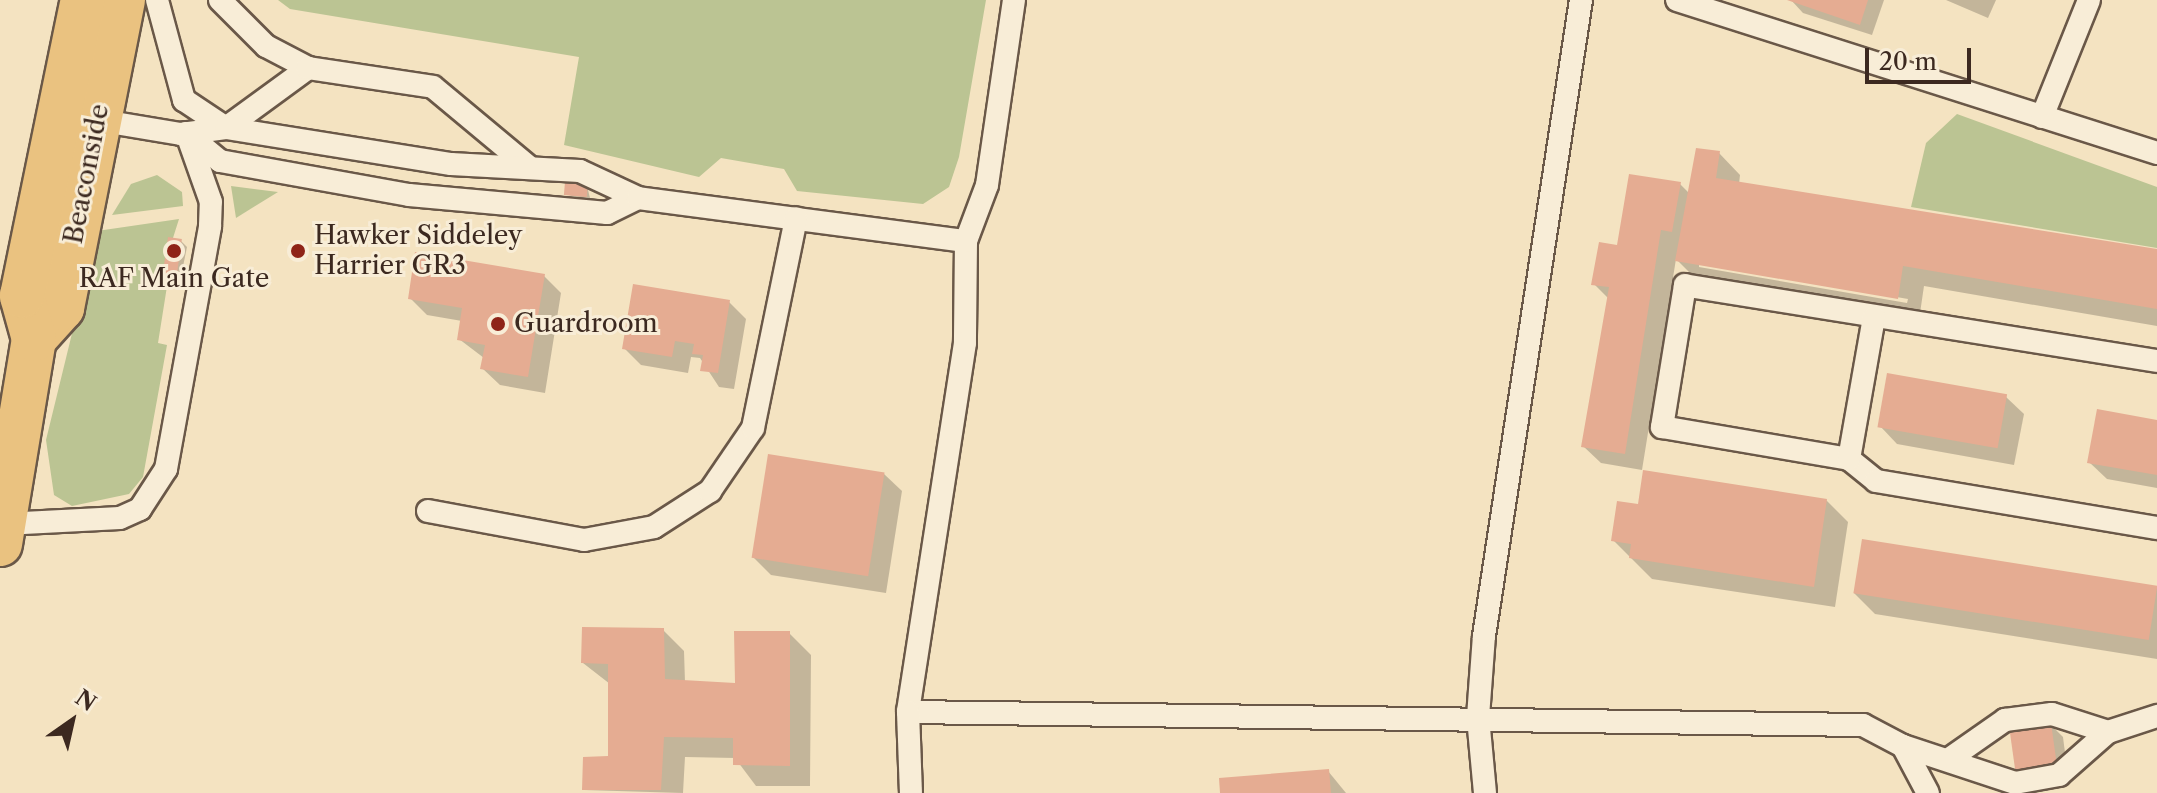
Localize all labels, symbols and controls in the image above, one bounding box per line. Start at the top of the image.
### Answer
scale bar [1869,32,1975,82]
text: 20 m [1879,47,1937,76]
street label: Beaconside [58,101,116,247]
place label: Hawker Siddeley Harrier GR3 [314,220,523,282]
marker: RAF Main Gate [165,242,183,260]
marker: Hawker Siddeley Harrier GR3 [289,242,307,260]
place label: RAF Main Gate [78,263,270,295]
place label: Guardroom [514,308,658,340]
marker: Guardroom [489,315,507,333]
north arrow [32,681,112,761]
text: N [70,684,101,717]

